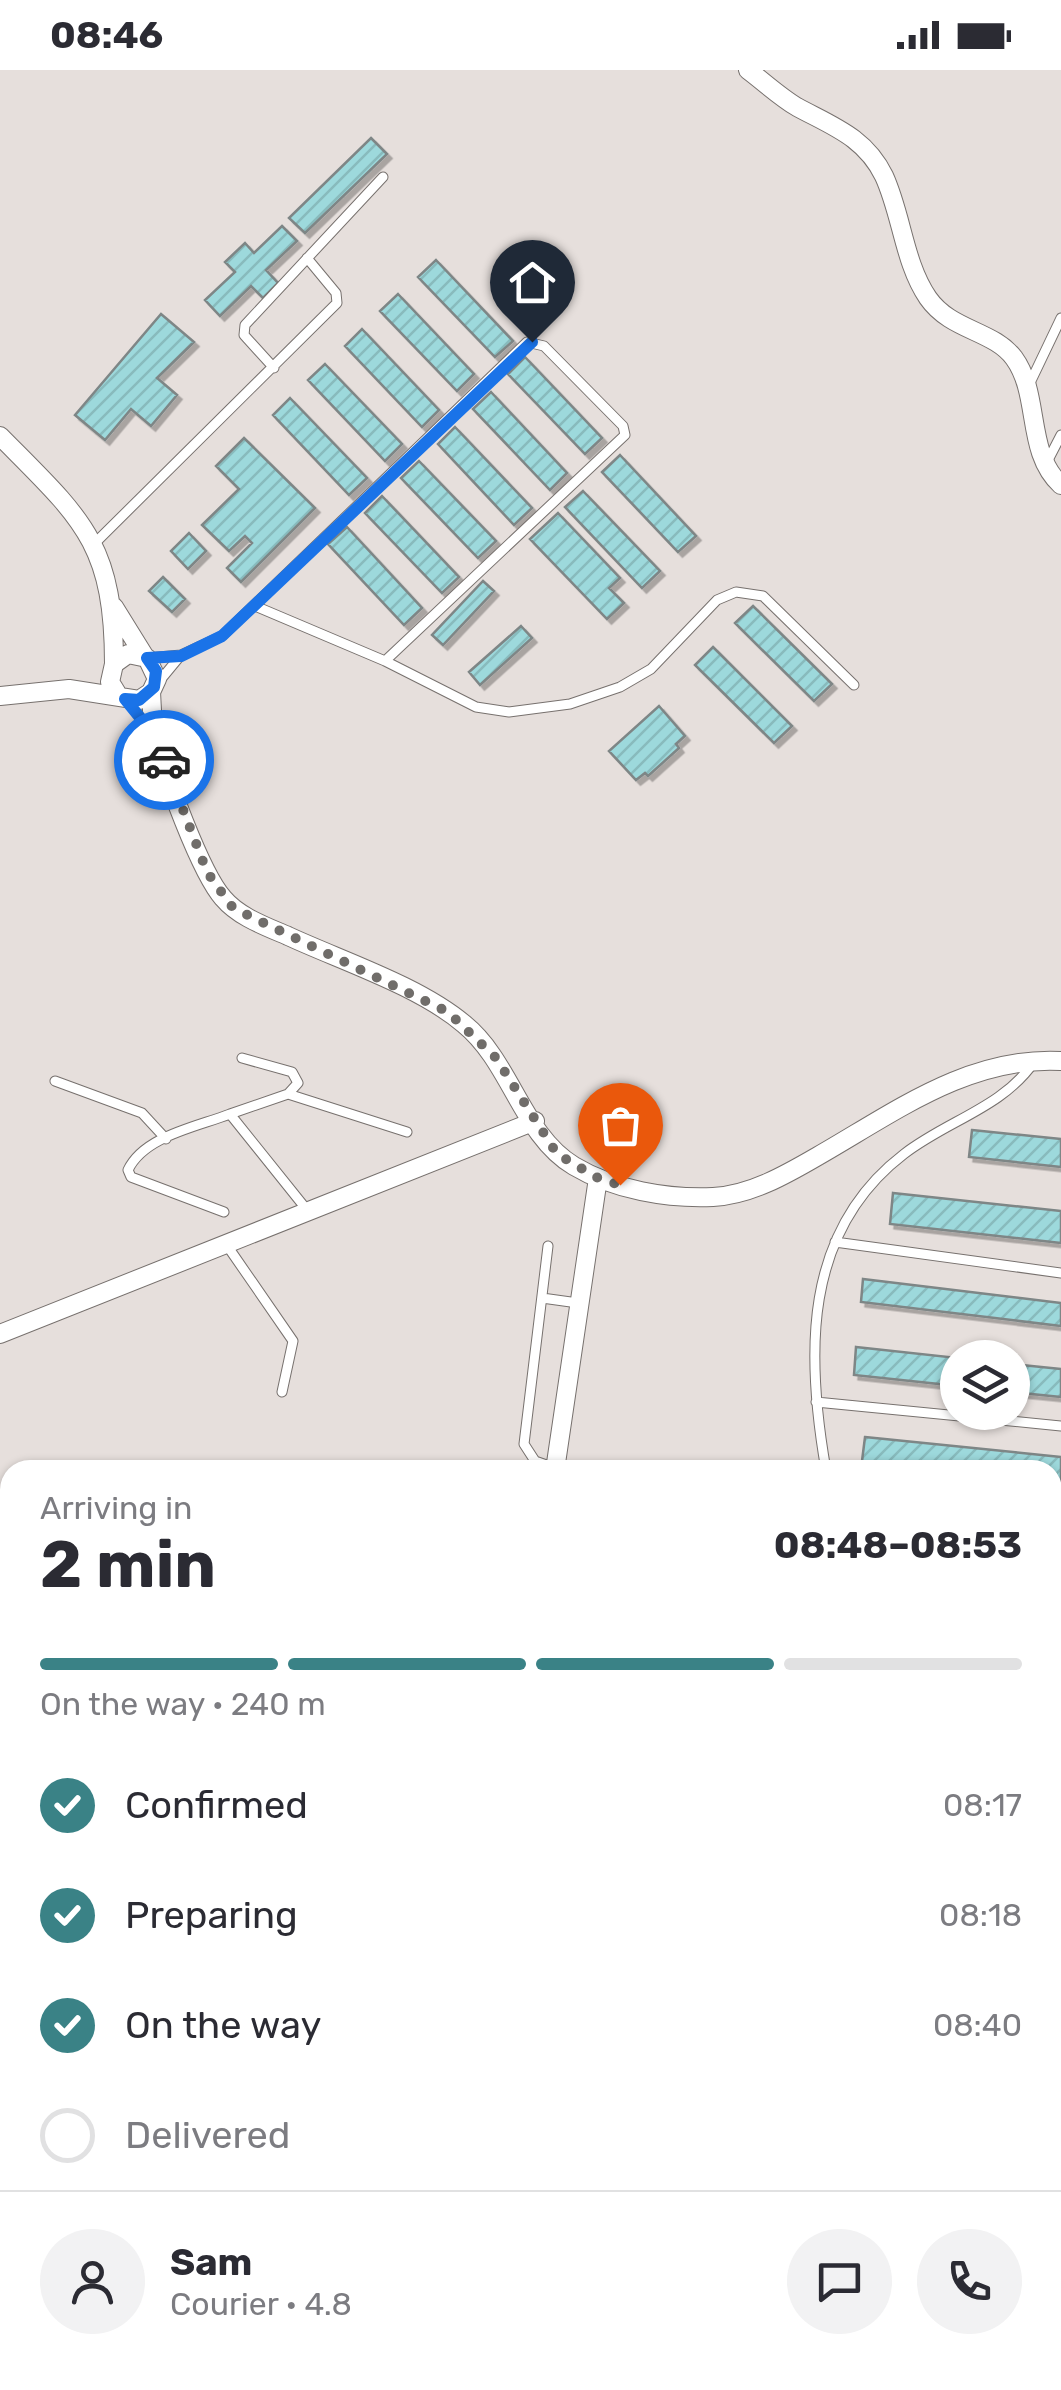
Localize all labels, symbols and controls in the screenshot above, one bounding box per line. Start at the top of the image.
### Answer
text: 08:46 [50,12,163,58]
pin [490,240,575,343]
icon: home [505,255,560,310]
courier [114,710,214,810]
icon: car [137,733,192,788]
pin [578,1083,663,1186]
icon: bag [593,1098,648,1153]
map controls [940,1340,1030,1430]
button: layers [940,1340,1030,1430]
text: Arriving in [40,1489,192,1527]
text: 08:48–08:53 [774,1522,1022,1568]
text: 2 min [40,1526,216,1603]
text: On the way · 240 m [40,1685,326,1723]
icon: check [40,1778,95,1833]
text: Confirmed [125,1782,308,1828]
text: 08:17 [943,1786,1022,1824]
icon: check [40,1888,95,1943]
text: Preparing [125,1892,298,1938]
text: 08:18 [939,1896,1022,1934]
icon: check [40,1998,95,2053]
text: On the way [125,2002,321,2048]
text: 08:40 [933,2006,1022,2044]
text: Delivered [125,2112,290,2158]
button: person [40,2229,145,2334]
button: chat [787,2229,892,2334]
button: phone [917,2229,1022,2334]
text: Sam [170,2239,252,2285]
text: Courier · 4.8 [170,2285,352,2323]

